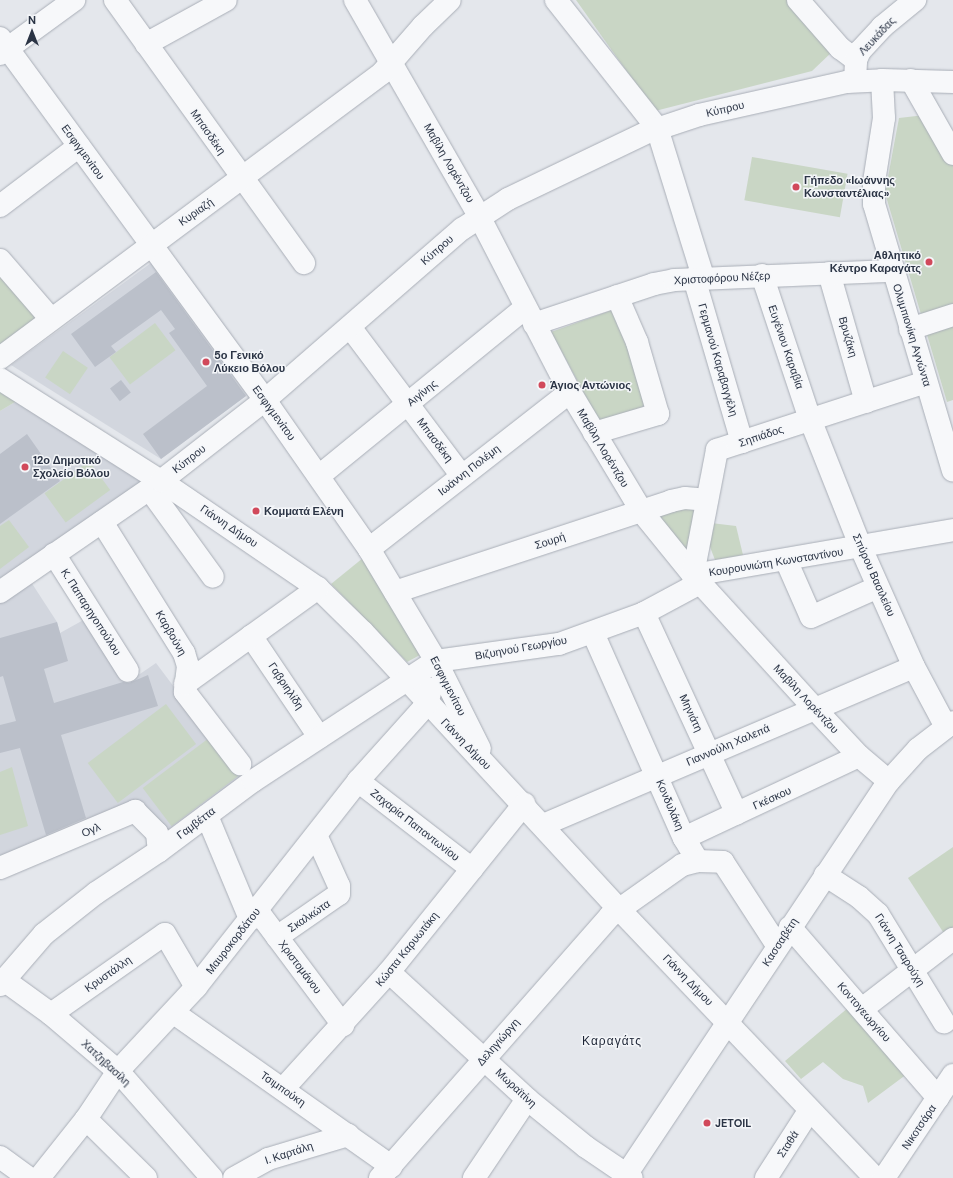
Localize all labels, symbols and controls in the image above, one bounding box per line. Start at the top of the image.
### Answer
north arrow [12,12,52,52]
text: N [28,13,36,27]
street label: Λευκάδας [856,14,898,58]
street label: Κύπρου [705,98,745,120]
street label: Μπασδέκη [188,107,228,157]
street label: Μαβίλη Λορέντζου [421,121,477,205]
street label: Εσφιγμενίτου [59,122,107,182]
place label: Γήπεδο «Ιωάννης Κωνσταντέλιας» [804,174,895,200]
marker: Γήπεδο «Ιωάννης Κωνσταντέλιας» [791,182,801,192]
street label: Κυριαζή [176,195,216,229]
street label: Κύπρου [418,232,456,268]
place label: Αθλητικό Κέντρο Καραγάτς [830,249,921,275]
marker: Αθλητικό Κέντρο Καραγάτς [924,257,934,267]
street label: Χριστοφόρου Νέζερ [673,269,771,287]
street label: Ολυμπιονίκη Αγνώντα [890,282,934,388]
street label: Γερμανού Καραβαγγέλη [696,302,740,418]
street label: Ευγένιου Καραβία [765,303,807,391]
street label: Βρυζάκη [836,315,860,359]
place label: 5ο Γενικό Λύκειο Βόλου [214,349,285,375]
marker: 5ο Γενικό Λύκειο Βόλου [201,357,211,367]
street label: Αιγίνης [404,377,440,409]
place label: Άγιος Αντώνιος [550,378,631,392]
marker: Άγιος Αντώνιος [537,380,547,390]
street label: Εσφιγμενίτου [250,383,298,443]
street label: Μαβίλη Λορέντζου [574,406,632,490]
street label: Μπασδέκη [414,415,456,465]
street label: Σηπιάδος [737,422,785,450]
street label: Κύπρου [170,442,208,476]
street label: Ιωάννη Πολέμη [435,442,503,498]
place label: 12ο Δημοτικό Σχολείο Βόλου [33,454,110,480]
marker: 12ο Δημοτικό Σχολείο Βόλου [20,462,30,472]
street label: Γιάννη Δήμου [198,502,260,550]
place label: Κομματά Ελένη [264,504,344,518]
marker: Κομματά Ελένη [251,506,261,516]
street label: Σουρή [533,530,567,552]
street label: Σπύρου Βασιλείου [850,532,898,618]
street label: Κουρουνιώτη Κωνσταντίνου [708,545,844,579]
street label: Κ. Παπαρηγοπούλου [58,566,124,658]
street label: Καρβούνη [153,608,189,658]
street label: Βιζυηνού Γεωργίου [474,633,568,663]
street label: Εσφιγμενίτου [427,654,469,718]
street label: Γαβριηλίδη [266,660,306,712]
street label: Μαβίλη Λορέντζου [771,662,841,736]
street label: Μηνιάτη [677,692,705,734]
street label: Γιάννη Δήμου [438,716,494,772]
street label: Γιαννούλη Χαλεπά [684,721,772,769]
street label: Κονδυλάκη [653,777,687,833]
street label: Γκέσκου [751,784,793,812]
street label: Ζαχαρία Παπαντωνίου [368,786,462,864]
street label: Γαμβέττα [174,804,218,842]
street label: Ογλ [79,820,103,840]
street label: Σκαλκώτα [285,897,333,935]
street label: Μαυροκορδάτου [203,905,263,977]
street label: Κώστα Καρυωτάκη [373,909,441,989]
street label: Γιάννη Τσαρούχη [872,911,928,989]
street label: Κασσαβέτη [759,915,801,969]
street label: Χριστομάνου [276,938,324,996]
street label: Γιάννη Δήμου [660,952,716,1008]
street label: Κρυστάλλη [82,953,134,995]
street label: Κοντογεωργίου [835,980,893,1044]
street label: Δεληγιώργη [474,1016,522,1068]
district label: Καραγάτς [582,1035,642,1049]
street label: Χατζηβασίλη [79,1037,133,1089]
street label: Μωραϊτίνη [493,1066,539,1110]
street label: Τσιμπούκη [258,1069,308,1109]
street label: Νικοτσάρα [899,1102,939,1152]
place label: JETOIL [715,1116,751,1130]
marker: JETOIL [702,1118,712,1128]
street label: Σταθά [774,1128,802,1160]
street label: Ι. Καρτάλη [263,1139,315,1167]

